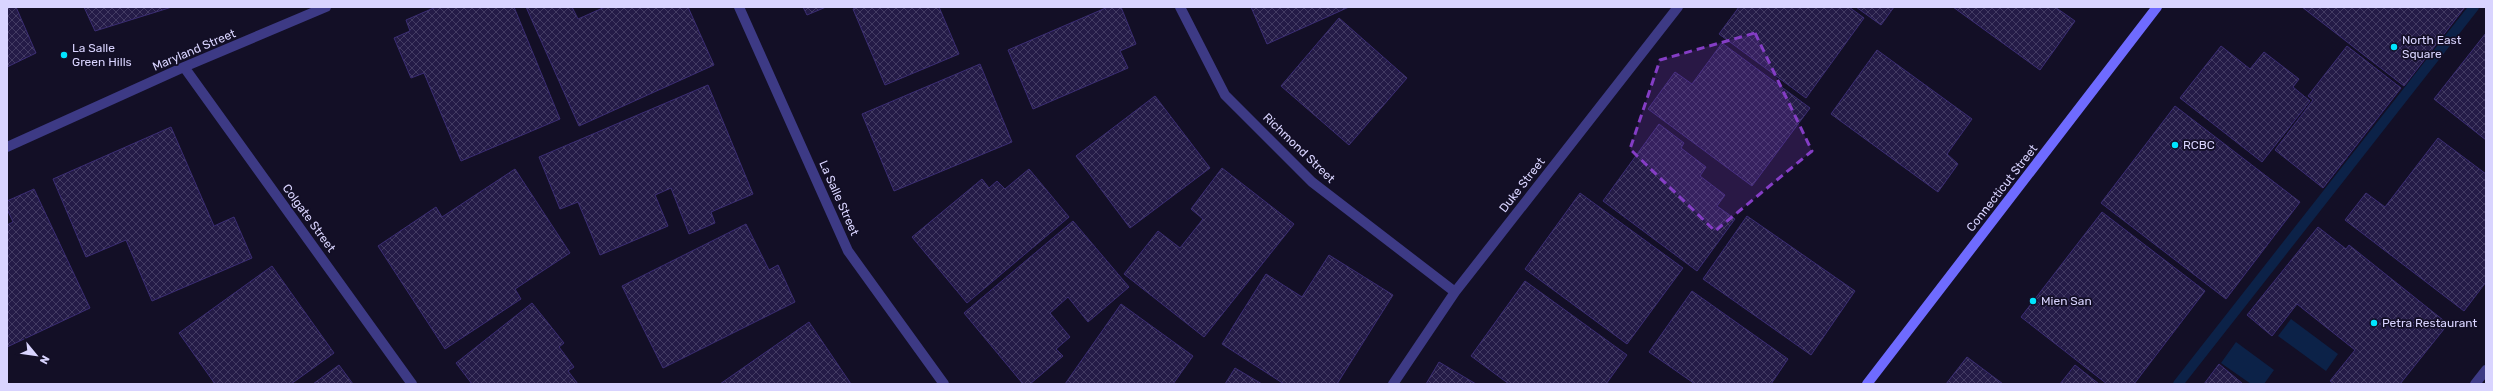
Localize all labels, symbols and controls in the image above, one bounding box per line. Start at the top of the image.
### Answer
street label: Maryland Street [150,26,238,74]
place label: North East Square [2402,33,2462,61]
place label: La Salle Green Hills [72,41,132,69]
marker: North East Square [2389,42,2399,52]
marker: La Salle Green Hills [59,50,69,60]
street label: Richmond Street [1260,110,1338,186]
place label: RCBC [2183,138,2215,152]
marker: RCBC [2170,140,2180,150]
street label: Connecticut Street [1964,141,2040,234]
street label: Duke Street [1496,155,1548,215]
street label: La Salle Street [816,158,862,238]
street label: Colgate Street [280,181,339,255]
place label: Mien San [2041,294,2092,308]
marker: Mien San [2028,296,2038,306]
place label: Petra Restaurant [2382,316,2477,330]
marker: Petra Restaurant [2369,318,2379,328]
north arrow [16,335,56,375]
text: N [37,353,52,366]

